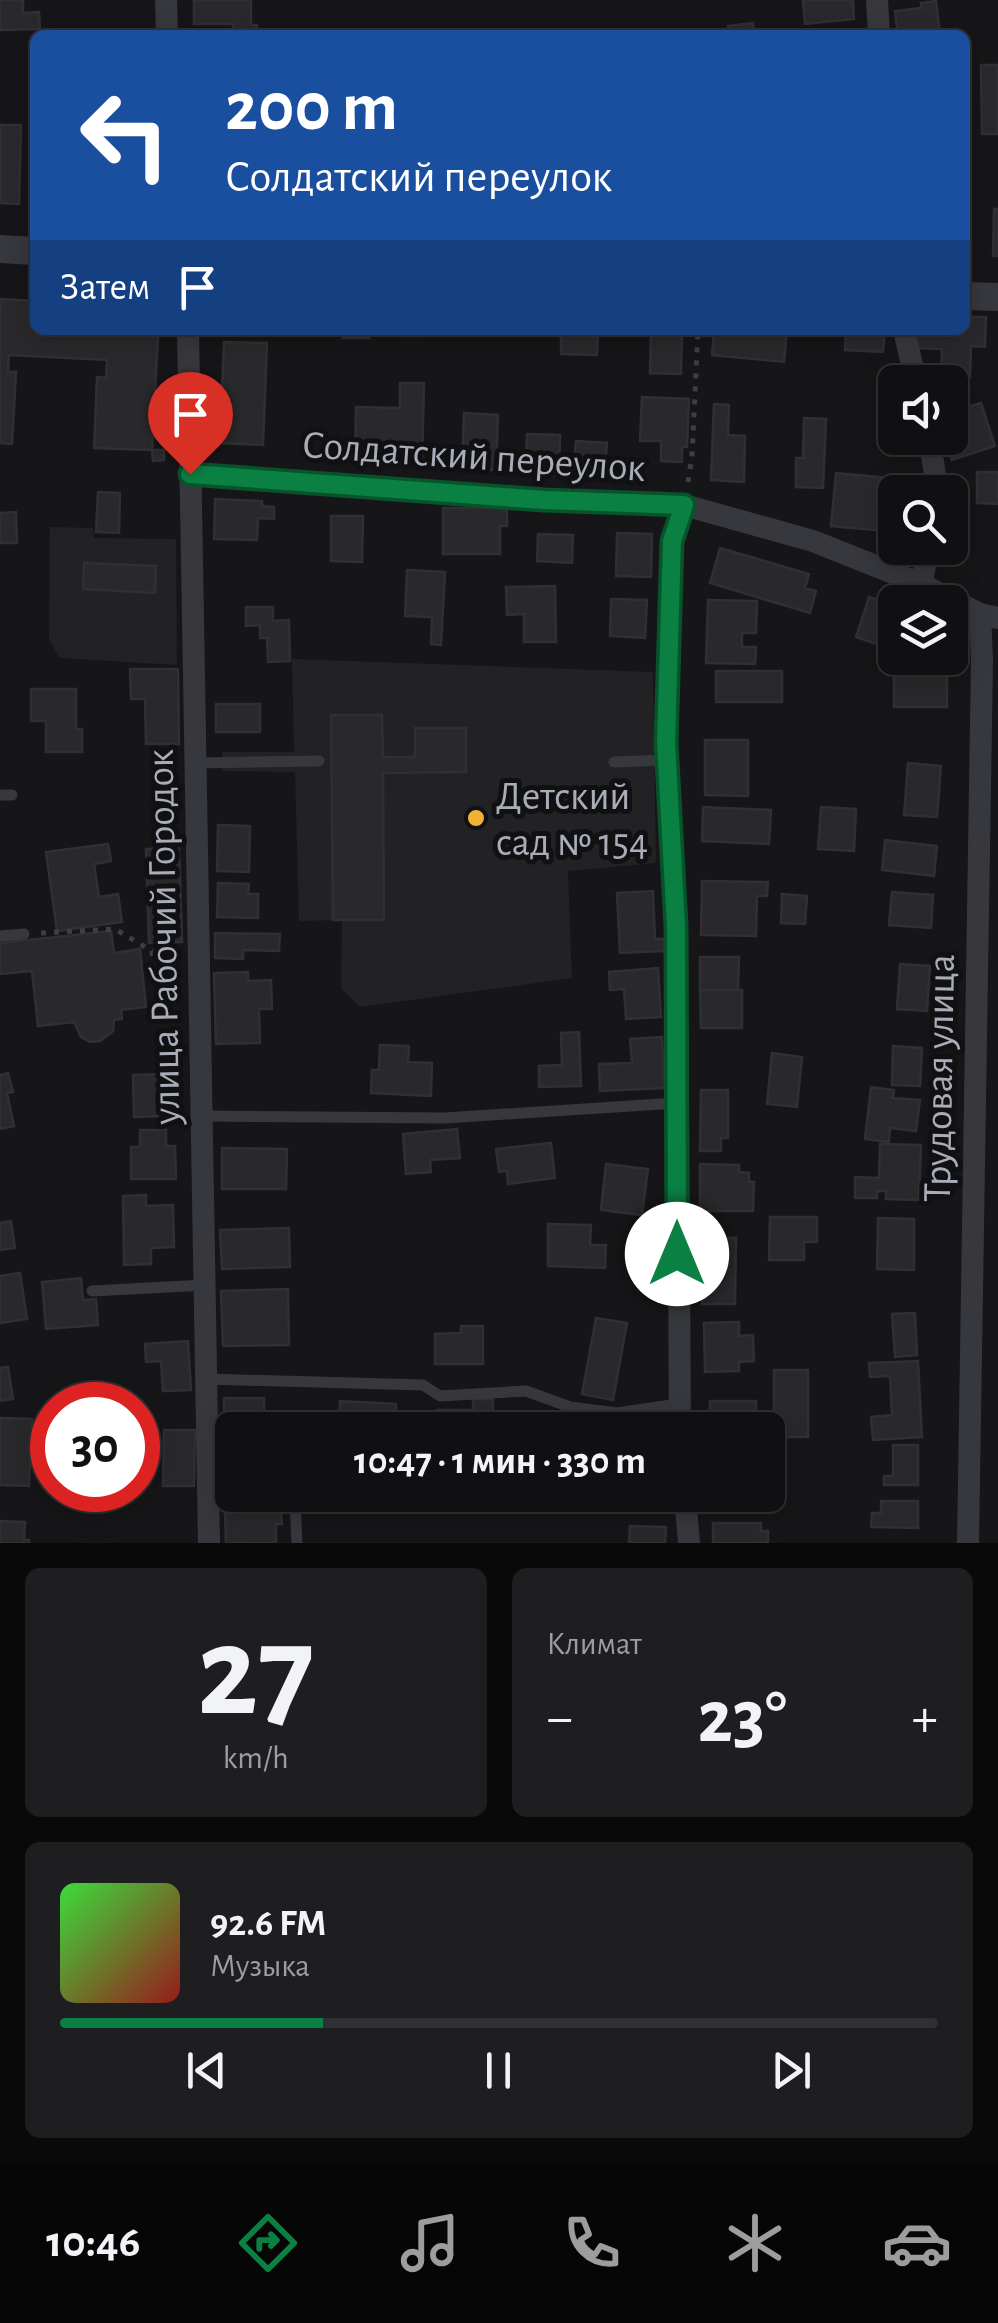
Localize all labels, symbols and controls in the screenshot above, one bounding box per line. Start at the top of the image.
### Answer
icon: left [60,70,190,200]
text: 200 m [225,73,398,143]
text: Солдатский переулок [225,155,612,200]
icon: arrive [170,260,225,315]
text: Затем [60,269,150,307]
map controls [878,365,968,675]
button: sound [878,365,968,455]
pin [148,372,233,475]
icon: arrive [163,387,218,442]
street label: Солдатский переулок [301,425,647,489]
button: search [878,475,968,565]
button: layers [878,585,968,675]
street label: улица Рабочий Городок [141,749,187,1126]
place label: Детский сад № 154 [496,777,648,863]
marker: Детский сад № 154 [465,807,487,829]
street label: Трудовая улица [918,954,962,1202]
position arrow [625,1202,729,1306]
speed limit sign: 30 [30,1382,160,1512]
text: 10:47 · 1 мин · 330 m [354,1443,646,1481]
text: 27 [197,1609,314,1739]
text: Климат [547,1628,642,1660]
text: 23° [697,1681,787,1756]
text: − [547,1691,573,1746]
text: + [912,1691,938,1746]
text: km/h [223,1742,289,1774]
text: 92.6 FM [210,1905,326,1943]
text: Музыка [210,1950,310,1982]
icon: previous [179,2043,234,2098]
icon: pause [471,2043,526,2098]
icon: next [764,2043,819,2098]
icon: directions [233,2208,303,2278]
icon: music [395,2208,465,2278]
icon: phone [557,2208,627,2278]
icon: climate [720,2208,790,2278]
icon: car [882,2208,952,2278]
text: 10:46 [46,2220,140,2265]

